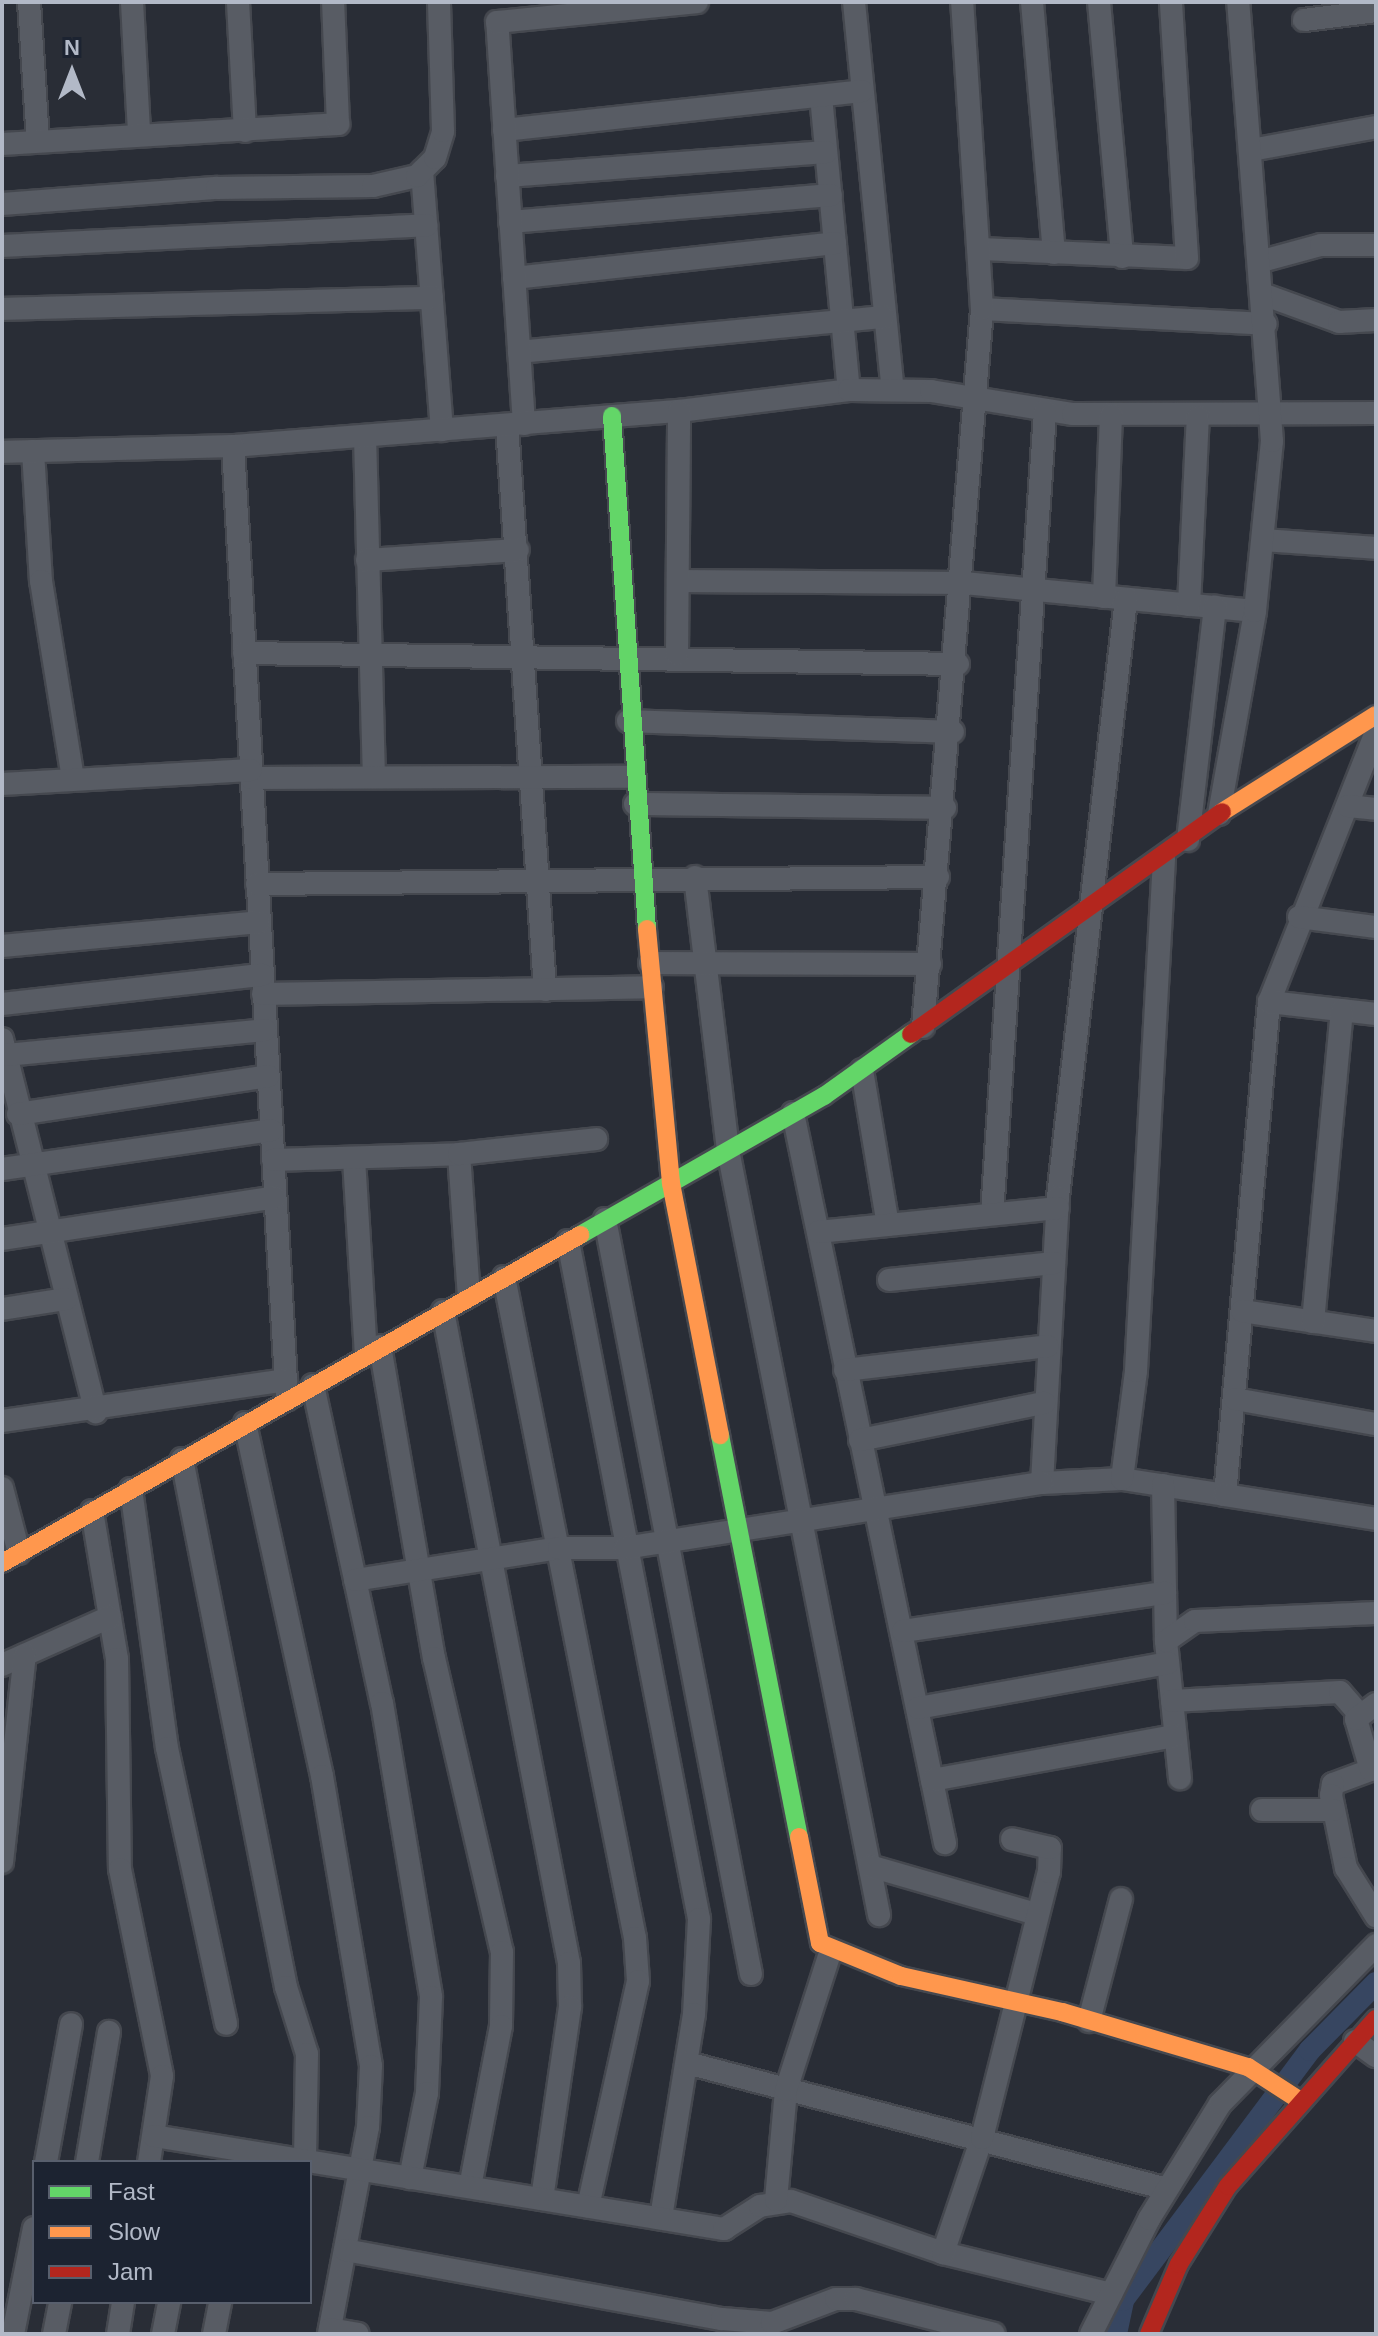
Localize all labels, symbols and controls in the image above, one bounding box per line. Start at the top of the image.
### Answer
north arrow [32,32,112,112]
text: N [64,35,80,60]
legend [32,2160,312,2304]
text: Fast [108,2178,155,2205]
text: Slow [108,2218,160,2245]
text: Jam [108,2258,153,2285]

